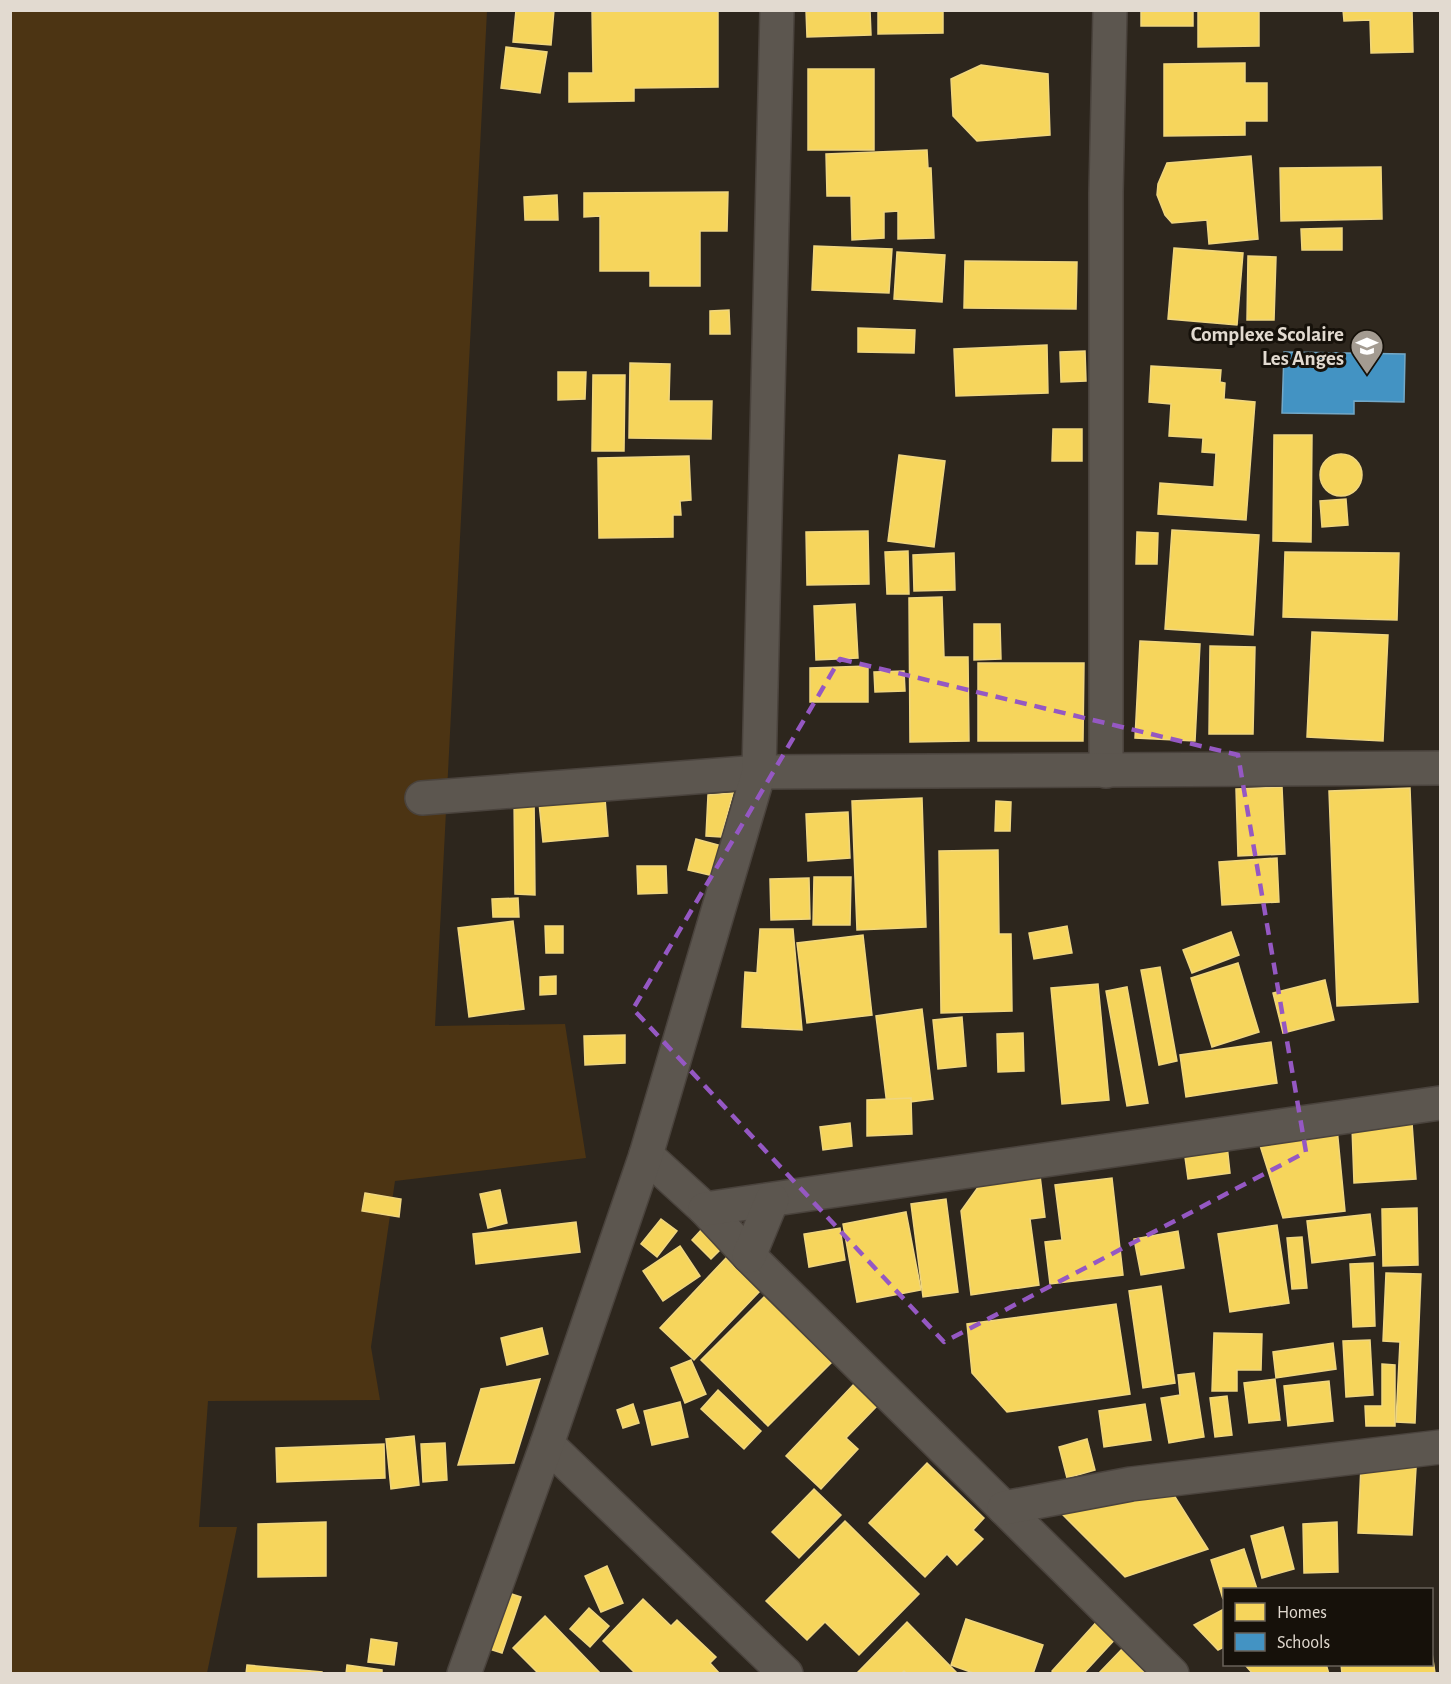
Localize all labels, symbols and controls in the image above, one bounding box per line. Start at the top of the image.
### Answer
place label: Complexe Scolaire Les Anges [1191,324,1344,369]
school or university icon: Complexe Scolaire Les Anges [1349,328,1385,375]
legend [1223,1588,1433,1666]
text: Homes [1277,1604,1327,1622]
text: Schools [1277,1634,1330,1652]

